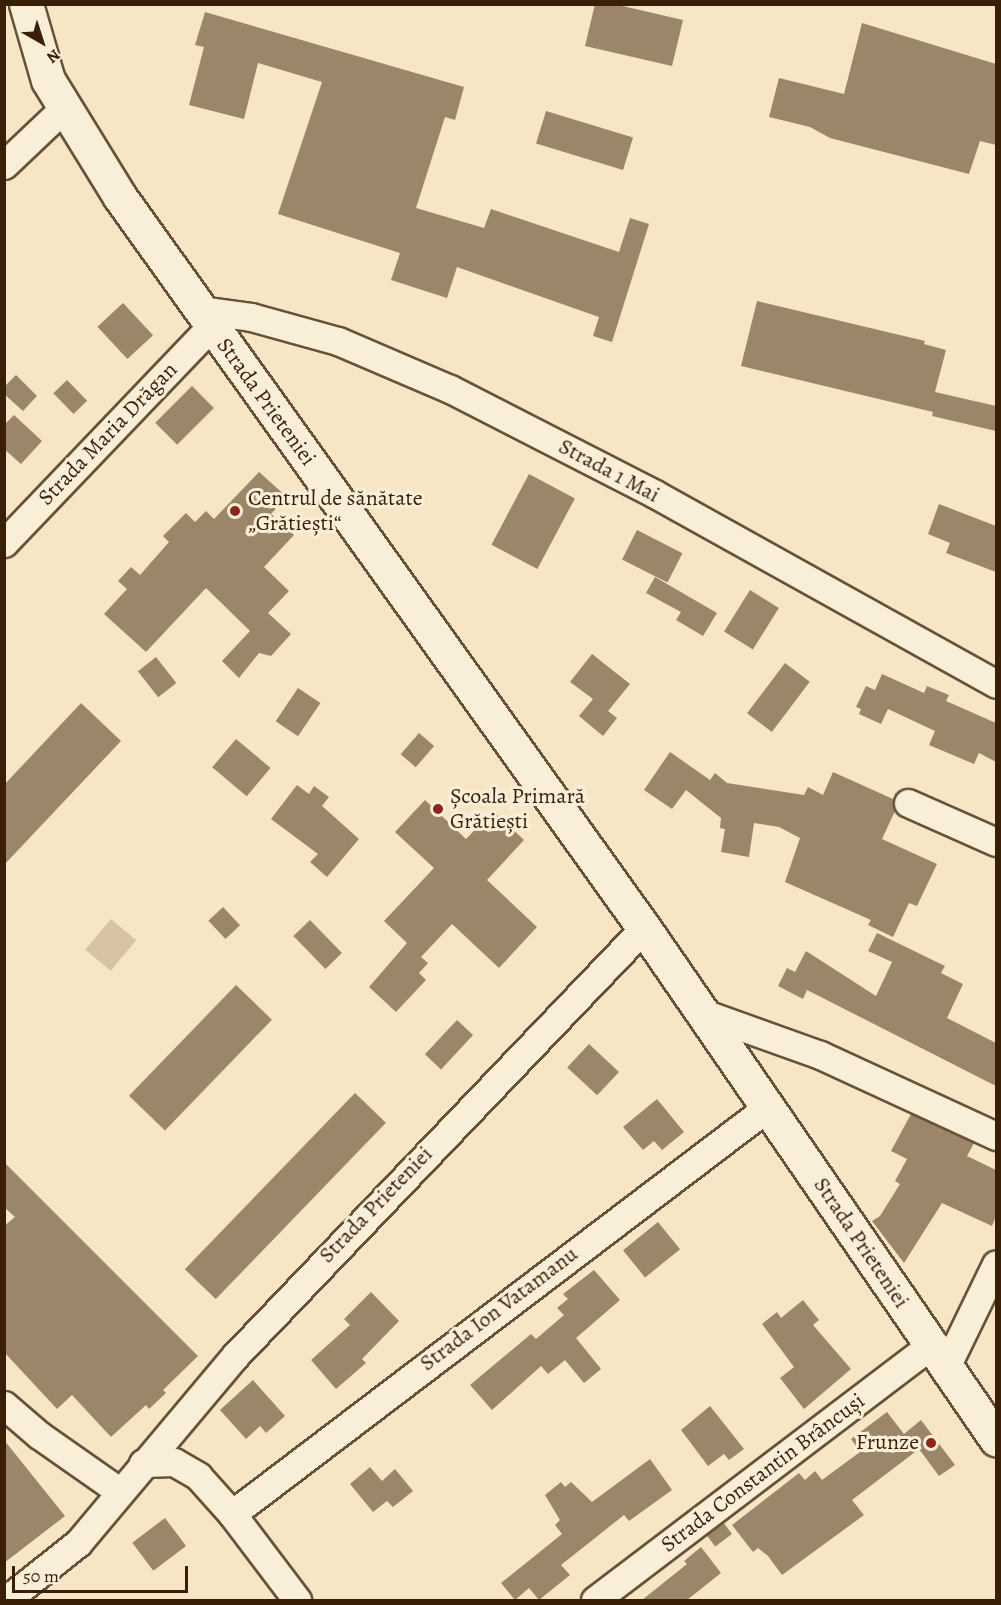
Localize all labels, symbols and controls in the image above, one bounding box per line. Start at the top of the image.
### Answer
north arrow [12,12,72,72]
text: N [42,44,65,68]
street label: Strada Prieteniei [211,333,321,471]
street label: Strada Maria Drăgan [33,357,183,511]
street label: Strada 1 Mai [554,433,664,509]
place label: Centrul de sănătate „Grătiești“ [248,485,423,536]
marker: Centrul de sănătate „Grătiești“ [226,502,244,520]
place label: Școala Primară Grătiești [450,783,585,834]
marker: Școala Primară Grătiești [431,802,445,816]
street label: Strada Prieteniei [314,1141,438,1269]
street label: Strada Prieteniei [808,1173,914,1313]
street label: Strada Ion Vatamanu [415,1241,583,1377]
street label: Strada Constantin Brâncuși [656,1388,870,1558]
place label: Frunze [856,1430,919,1456]
marker: Frunze [924,1436,938,1450]
scale bar [15,1554,190,1592]
text: 50 m [23,1564,59,1588]

